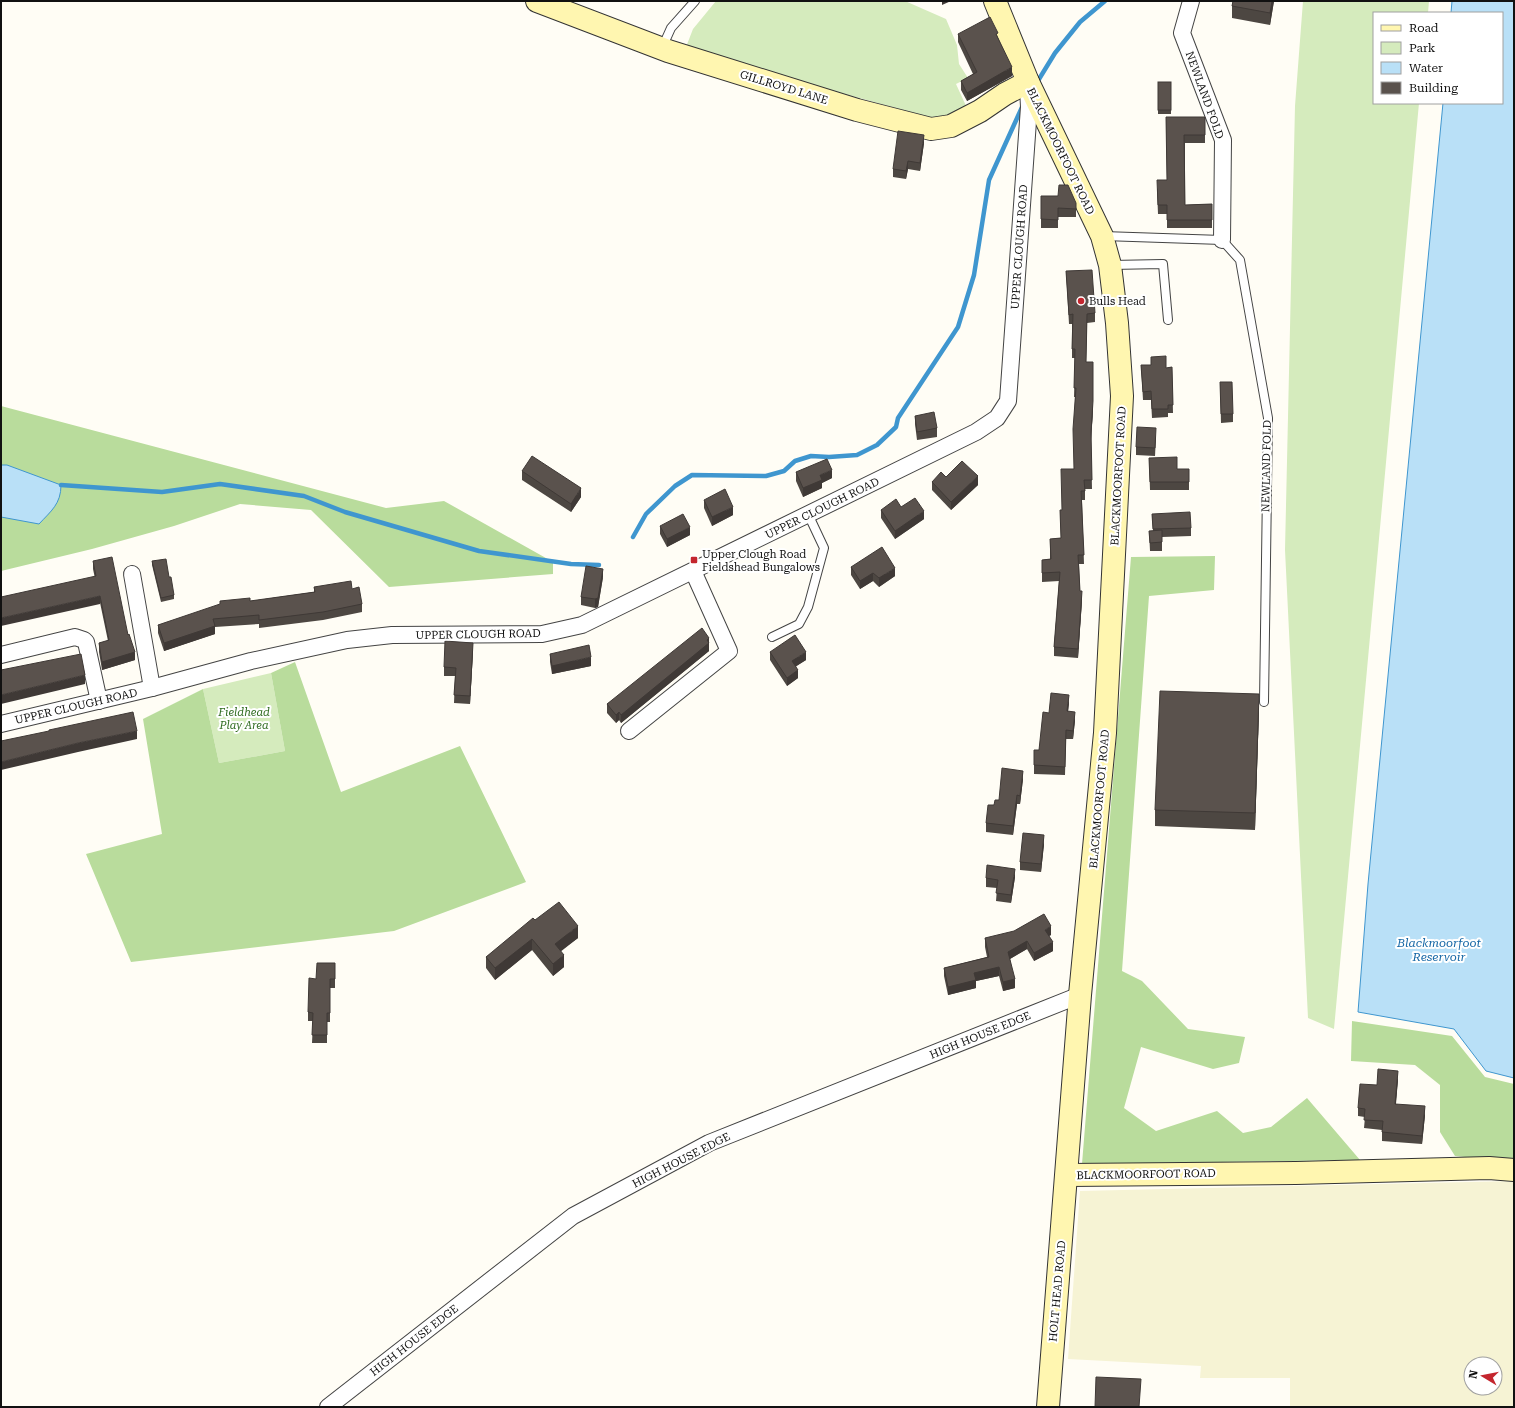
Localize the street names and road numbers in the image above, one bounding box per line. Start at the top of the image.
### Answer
street label: NEWLAND FOLD [1183,50,1226,141]
street label: GILLROYD LANE [738,68,829,107]
street label: BLACKMOORFOOT ROAD [1024,86,1097,217]
street label: UPPER CLOUGH ROAD [1009,184,1030,310]
street label: BLACKMOORFOOT ROAD [1108,406,1129,546]
street label: NEWLAND FOLD [1259,420,1274,512]
street label: UPPER CLOUGH ROAD [763,475,881,542]
street label: UPPER CLOUGH ROAD [415,627,541,642]
street label: UPPER CLOUGH ROAD [14,686,139,727]
street label: BLACKMOORFOOT ROAD [1087,729,1112,869]
street label: HIGH HOUSE EDGE [928,1009,1033,1062]
street label: HIGH HOUSE EDGE [630,1130,732,1191]
street label: BLACKMOORFOOT ROAD [1076,1167,1216,1182]
street label: HOLT HEAD ROAD [1047,1240,1068,1342]
street label: HIGH HOUSE EDGE [368,1302,461,1379]

